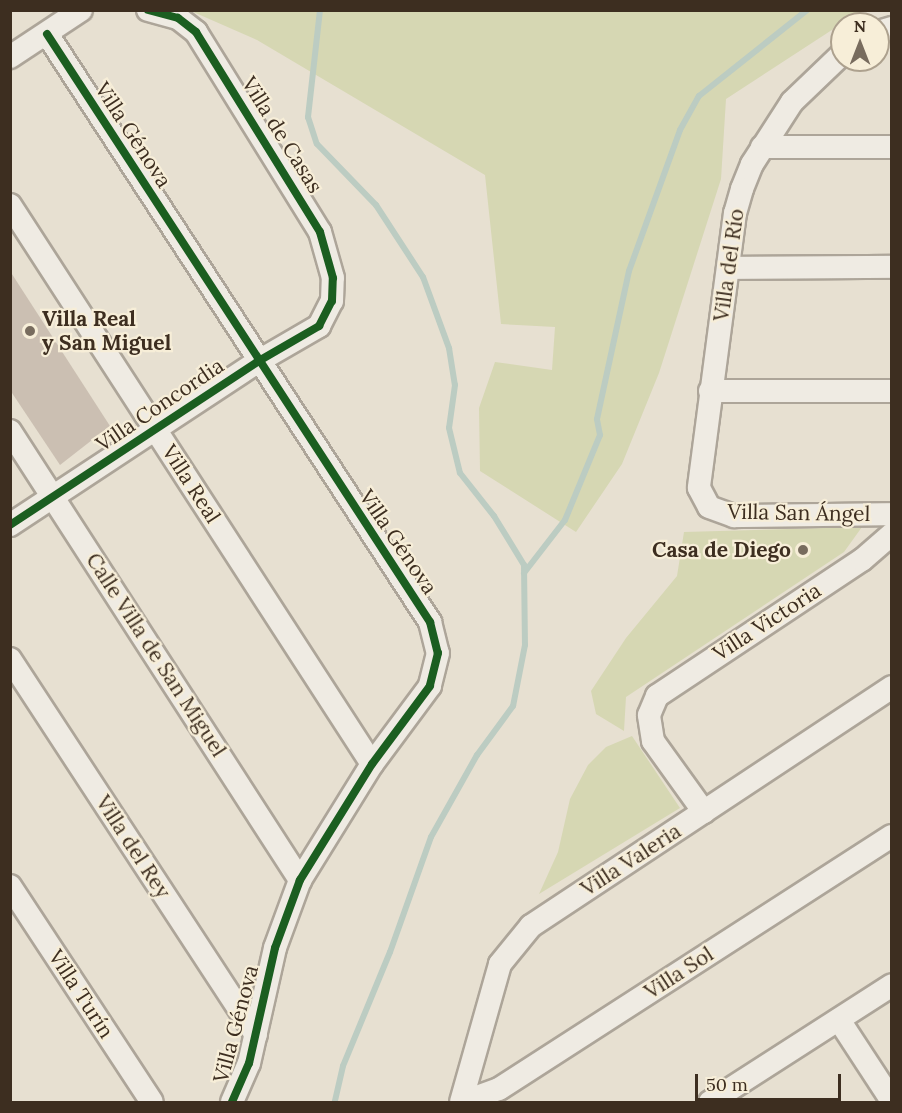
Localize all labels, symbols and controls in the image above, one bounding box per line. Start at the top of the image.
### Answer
north arrow [830,12,890,72]
text: N [854,16,866,36]
street label: Villa de Casas [236,72,328,198]
street label: Villa Génova [90,78,176,192]
street label: Villa del Río [709,207,749,323]
place label: Villa Real y San Miguel [42,306,171,356]
marker: Villa Real y San Miguel [23,324,37,338]
street label: Villa Concordia [91,353,229,457]
street label: Villa Real [156,440,226,528]
street label: Villa Génova [354,485,442,599]
street label: Villa San Ángel [727,499,871,527]
place label: Casa de Diego [652,537,791,563]
marker: Casa de Diego [796,543,810,557]
street label: Calle Villa de San Miguel [81,548,231,762]
street label: Villa Victoria [708,578,826,666]
street label: Villa del Rey [90,791,176,903]
street label: Villa Valeria [576,818,686,902]
street label: Villa Sol [640,941,718,1005]
street label: Villa Turín [43,945,119,1043]
street label: Villa Génova [208,962,264,1086]
scale bar [698,1062,844,1100]
text: 50 m [706,1073,748,1096]

